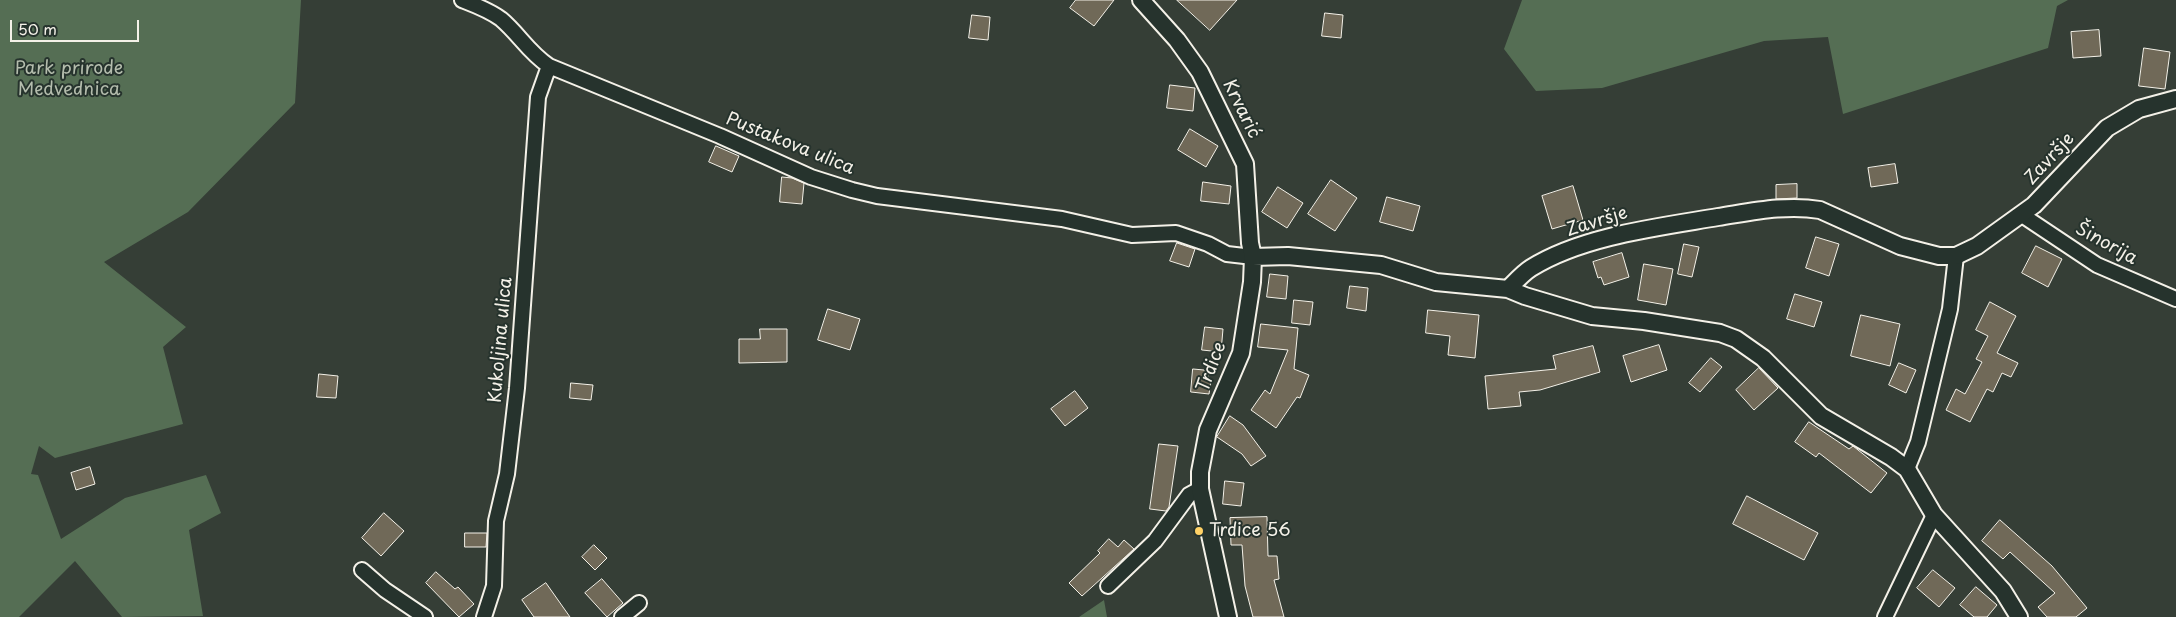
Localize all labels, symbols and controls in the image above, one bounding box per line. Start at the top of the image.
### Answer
scale bar [12,10,141,42]
text: 50 m [18,17,57,40]
park label: Park prirode Medvednica [15,58,123,100]
street label: Krvarić [1218,76,1264,142]
street label: Pustakova ulica [723,108,857,180]
street label: Završje [2021,129,2079,189]
street label: Završje [1564,202,1630,242]
street label: Šinorija [2071,218,2141,270]
street label: Kukoljina ulica [485,276,517,404]
street label: Trdice [1193,339,1231,395]
place label: Trdice 56 [1209,520,1291,542]
marker: Trdice 56 [1193,525,1205,537]

